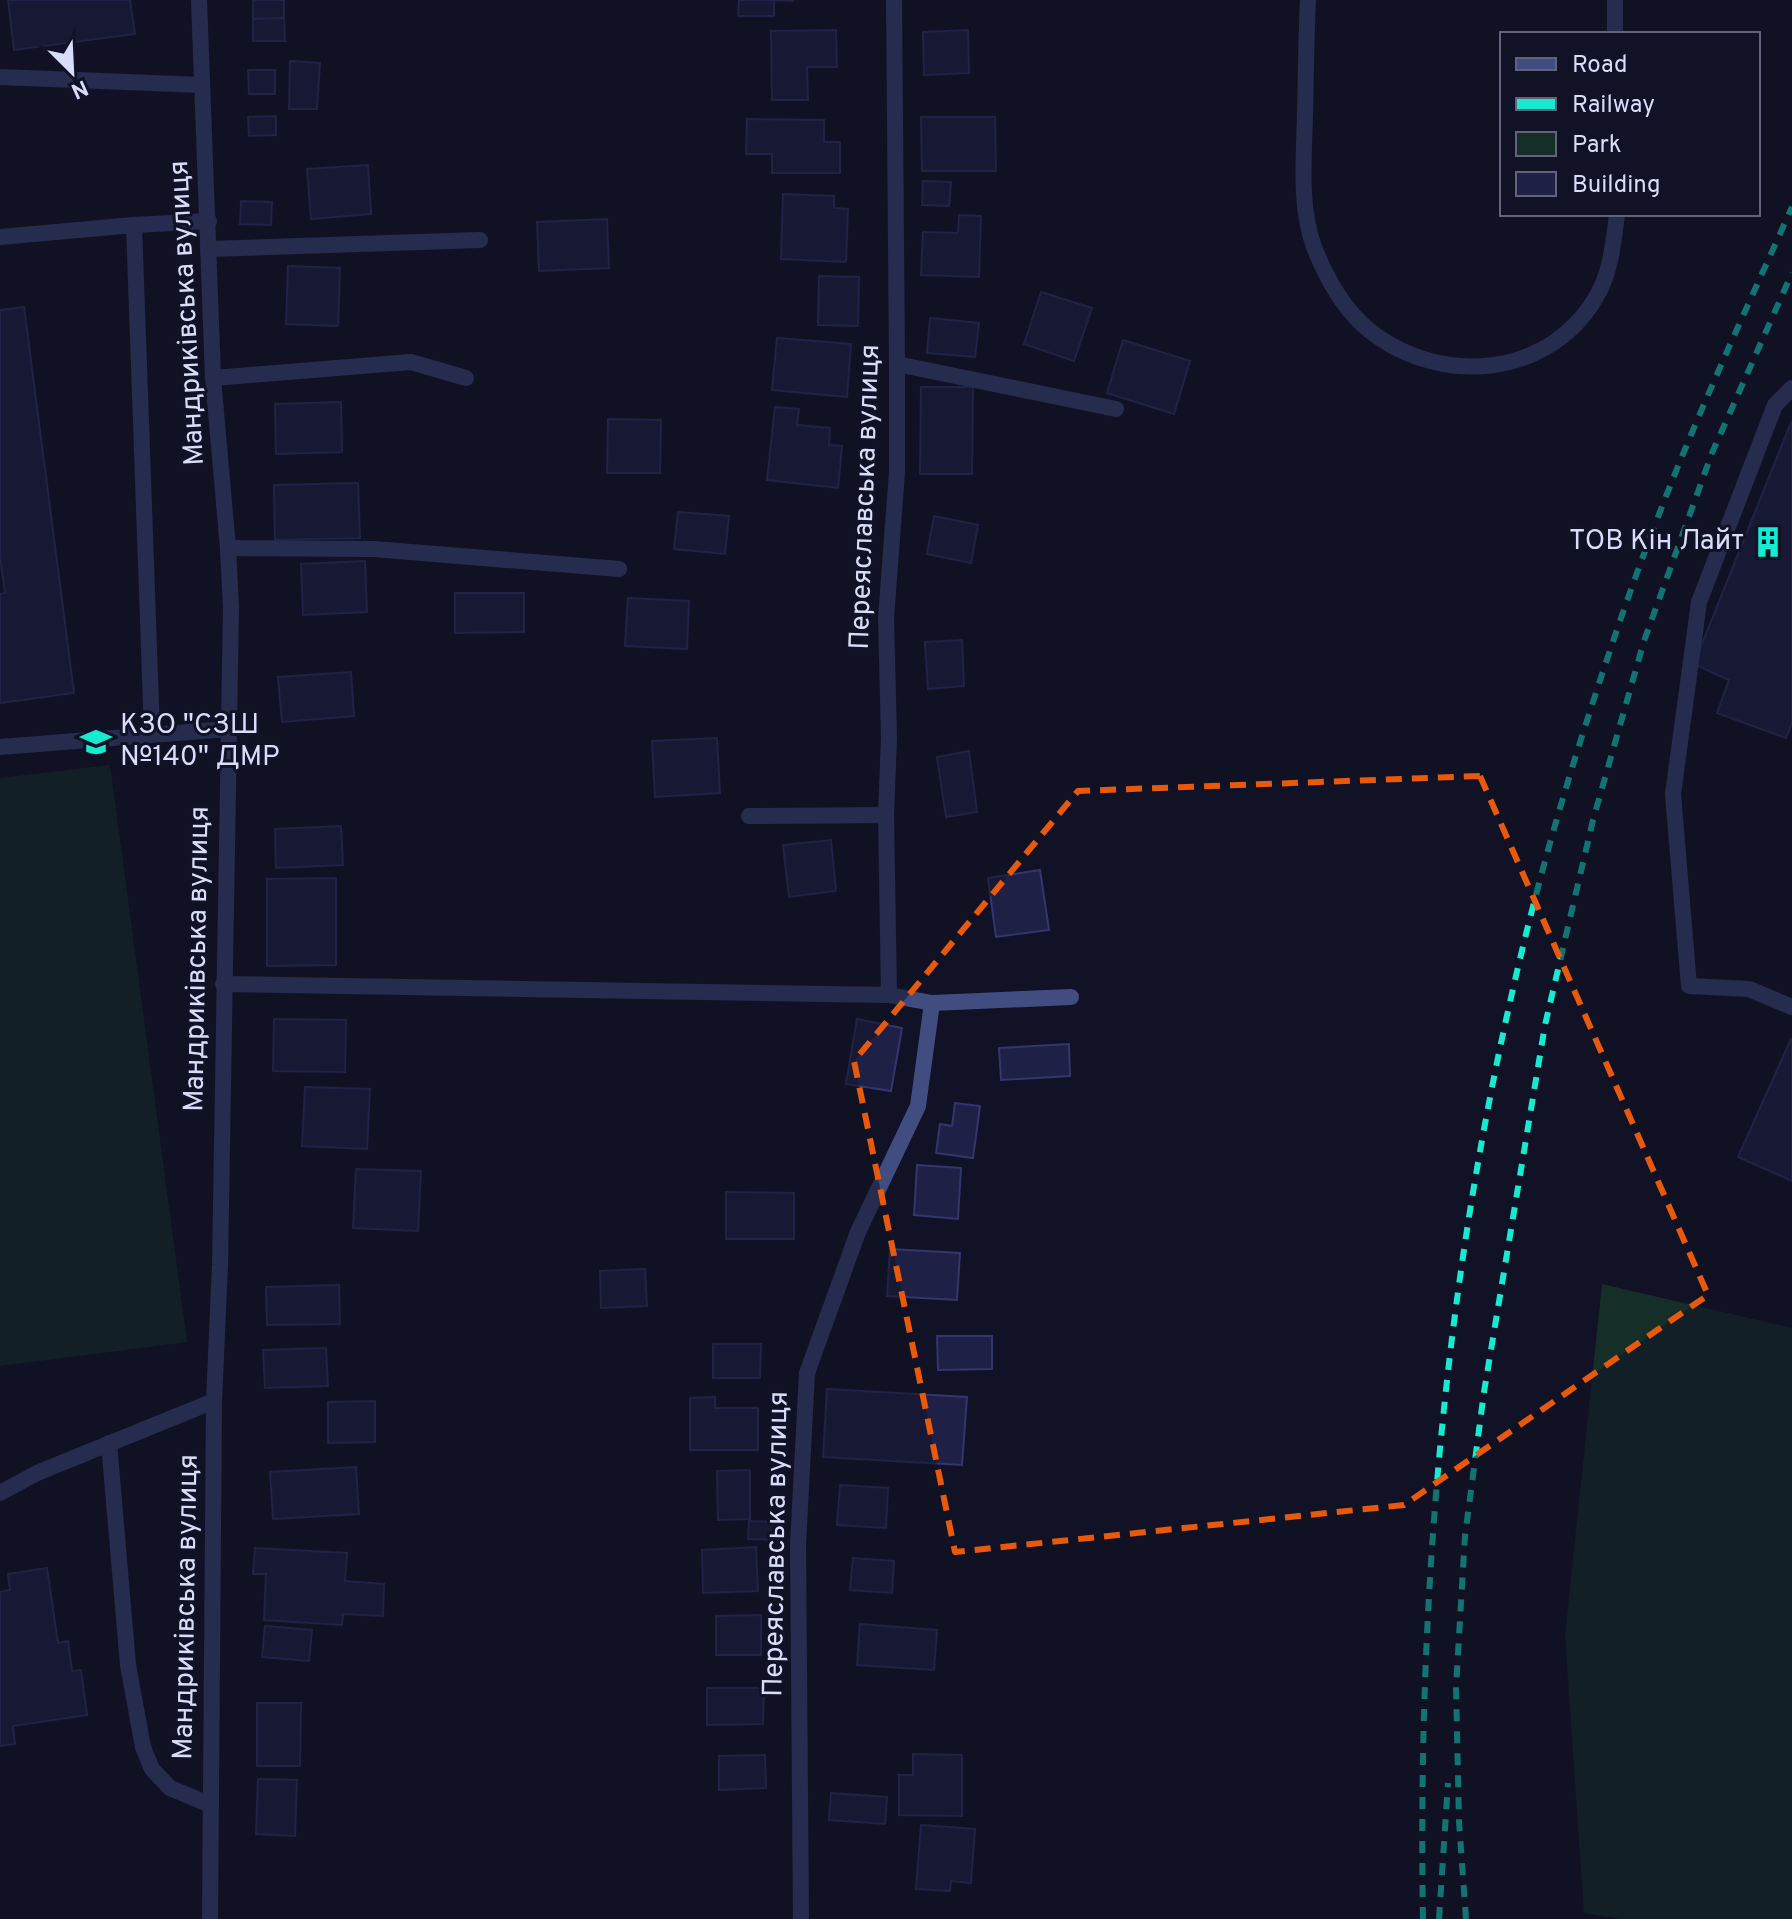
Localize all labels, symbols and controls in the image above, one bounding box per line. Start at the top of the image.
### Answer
north arrow [32,32,112,112]
legend [1500,32,1760,216]
text: Road [1572,51,1628,81]
text: N [66,72,92,104]
text: Railway [1572,91,1655,121]
text: Park [1572,131,1622,161]
street label: Мандриківська вулиця [162,159,214,467]
text: Building [1572,171,1661,201]
street label: Переяславська вулиця [843,344,889,650]
place label: ТОВ Кін Лайт [1569,524,1744,560]
building icon: ТОВ Кін Лайт [1751,525,1785,559]
place label: КЗО "СЗШ №140" ДМР [120,708,280,776]
school or university icon: КЗО "СЗШ №140" ДМР [79,725,113,759]
street label: Мандриківська вулиця [177,806,219,1112]
street label: Переяславська вулиця [756,1391,798,1697]
street label: Мандриківська вулиця [166,1454,208,1760]

